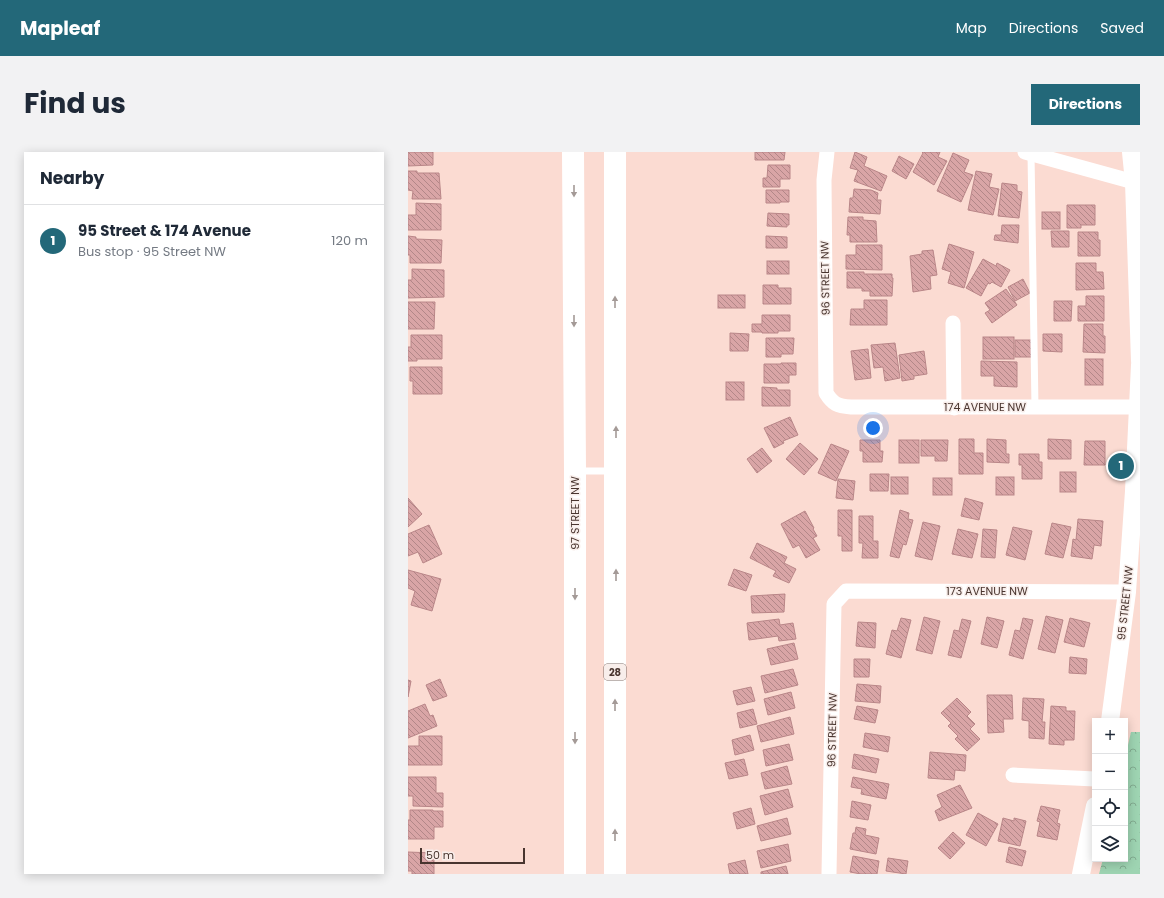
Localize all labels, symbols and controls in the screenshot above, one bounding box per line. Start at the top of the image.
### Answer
text: Mapleaf [20,15,100,42]
text: Map [956,18,987,38]
text: Directions [1009,18,1078,38]
text: Saved [1100,18,1144,38]
text: Find us [24,84,126,123]
button: Directions [1031,84,1140,125]
text: Nearby [40,166,104,190]
one-way arrow [571,185,577,198]
text: 95 Street & 174 Avenue [78,220,251,241]
text: 1 [51,231,55,250]
text: 120 m [331,231,368,250]
street label: 96 STREET NW [816,240,834,315]
text: Bus stop · 95 Street NW [78,242,226,261]
one-way arrow [612,295,618,308]
one-way arrow [571,315,577,328]
street label: 174 AVENUE NW [944,399,1026,415]
your location [863,418,883,438]
one-way arrow [613,425,619,438]
pin: 1 [1108,451,1134,481]
street label: 97 STREET NW [567,476,583,550]
street label: 95 STREET NW [1113,565,1137,641]
one-way arrow [613,568,619,581]
street label: 173 AVENUE NW [946,583,1028,599]
one-way arrow [572,588,578,601]
road number: 28 [604,664,626,680]
street label: 96 STREET NW [823,692,841,767]
one-way arrow [612,698,618,711]
map controls [1092,718,1128,862]
button: + [1092,718,1128,754]
one-way arrow [572,732,578,745]
button: − [1092,754,1128,790]
button: locate [1092,790,1128,826]
button: layers [1092,826,1128,862]
one-way arrow [612,828,618,841]
scale bar [420,846,525,865]
text: 50 m [426,847,454,863]

